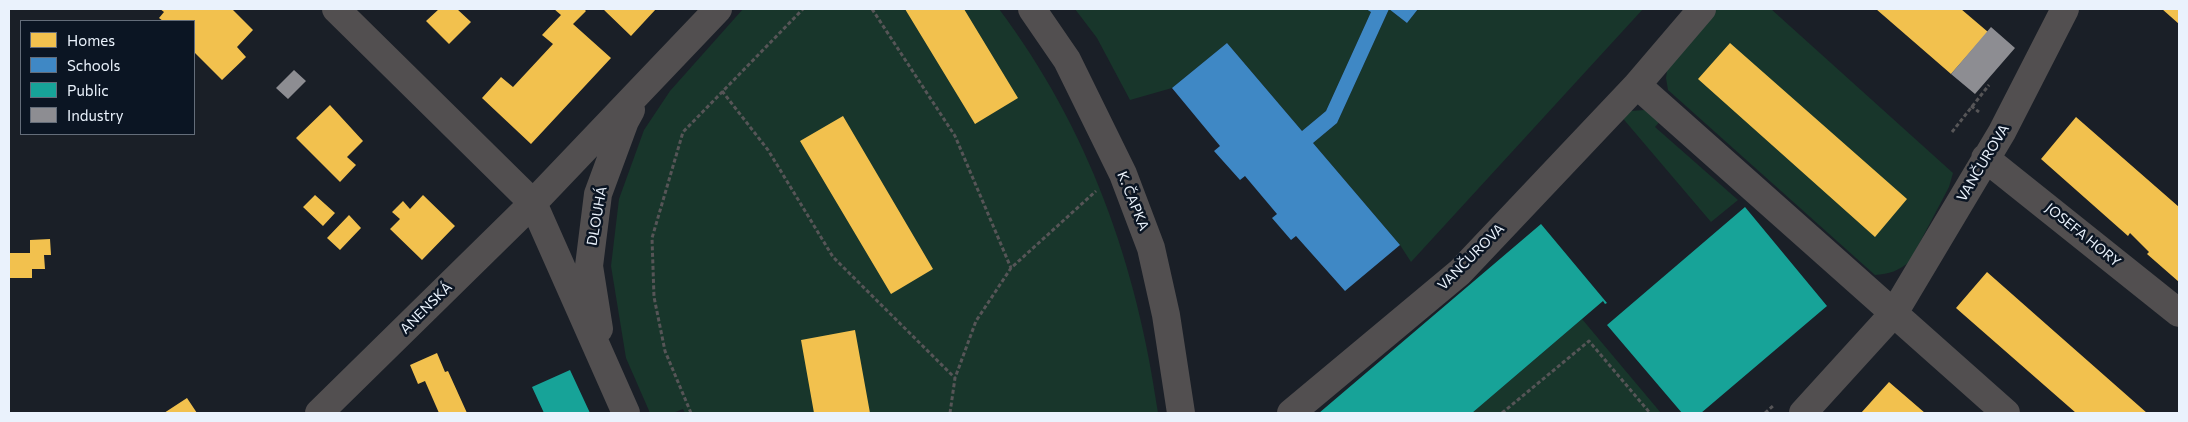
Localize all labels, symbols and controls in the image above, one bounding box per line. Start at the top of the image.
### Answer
legend [20,20,195,135]
text: Homes [67,31,115,49]
text: Schools [67,56,120,74]
text: Public [67,81,109,99]
text: Industry [67,106,124,124]
street label: VANČUROVA [1953,121,2013,205]
street label: K. ČAPKA [1114,169,1152,233]
street label: DLOUHÁ [584,185,610,247]
street label: JOSEFA HORY [2042,200,2124,270]
street label: VANČUROVA [1434,220,1508,294]
street label: ANENSKÁ [397,279,455,337]

